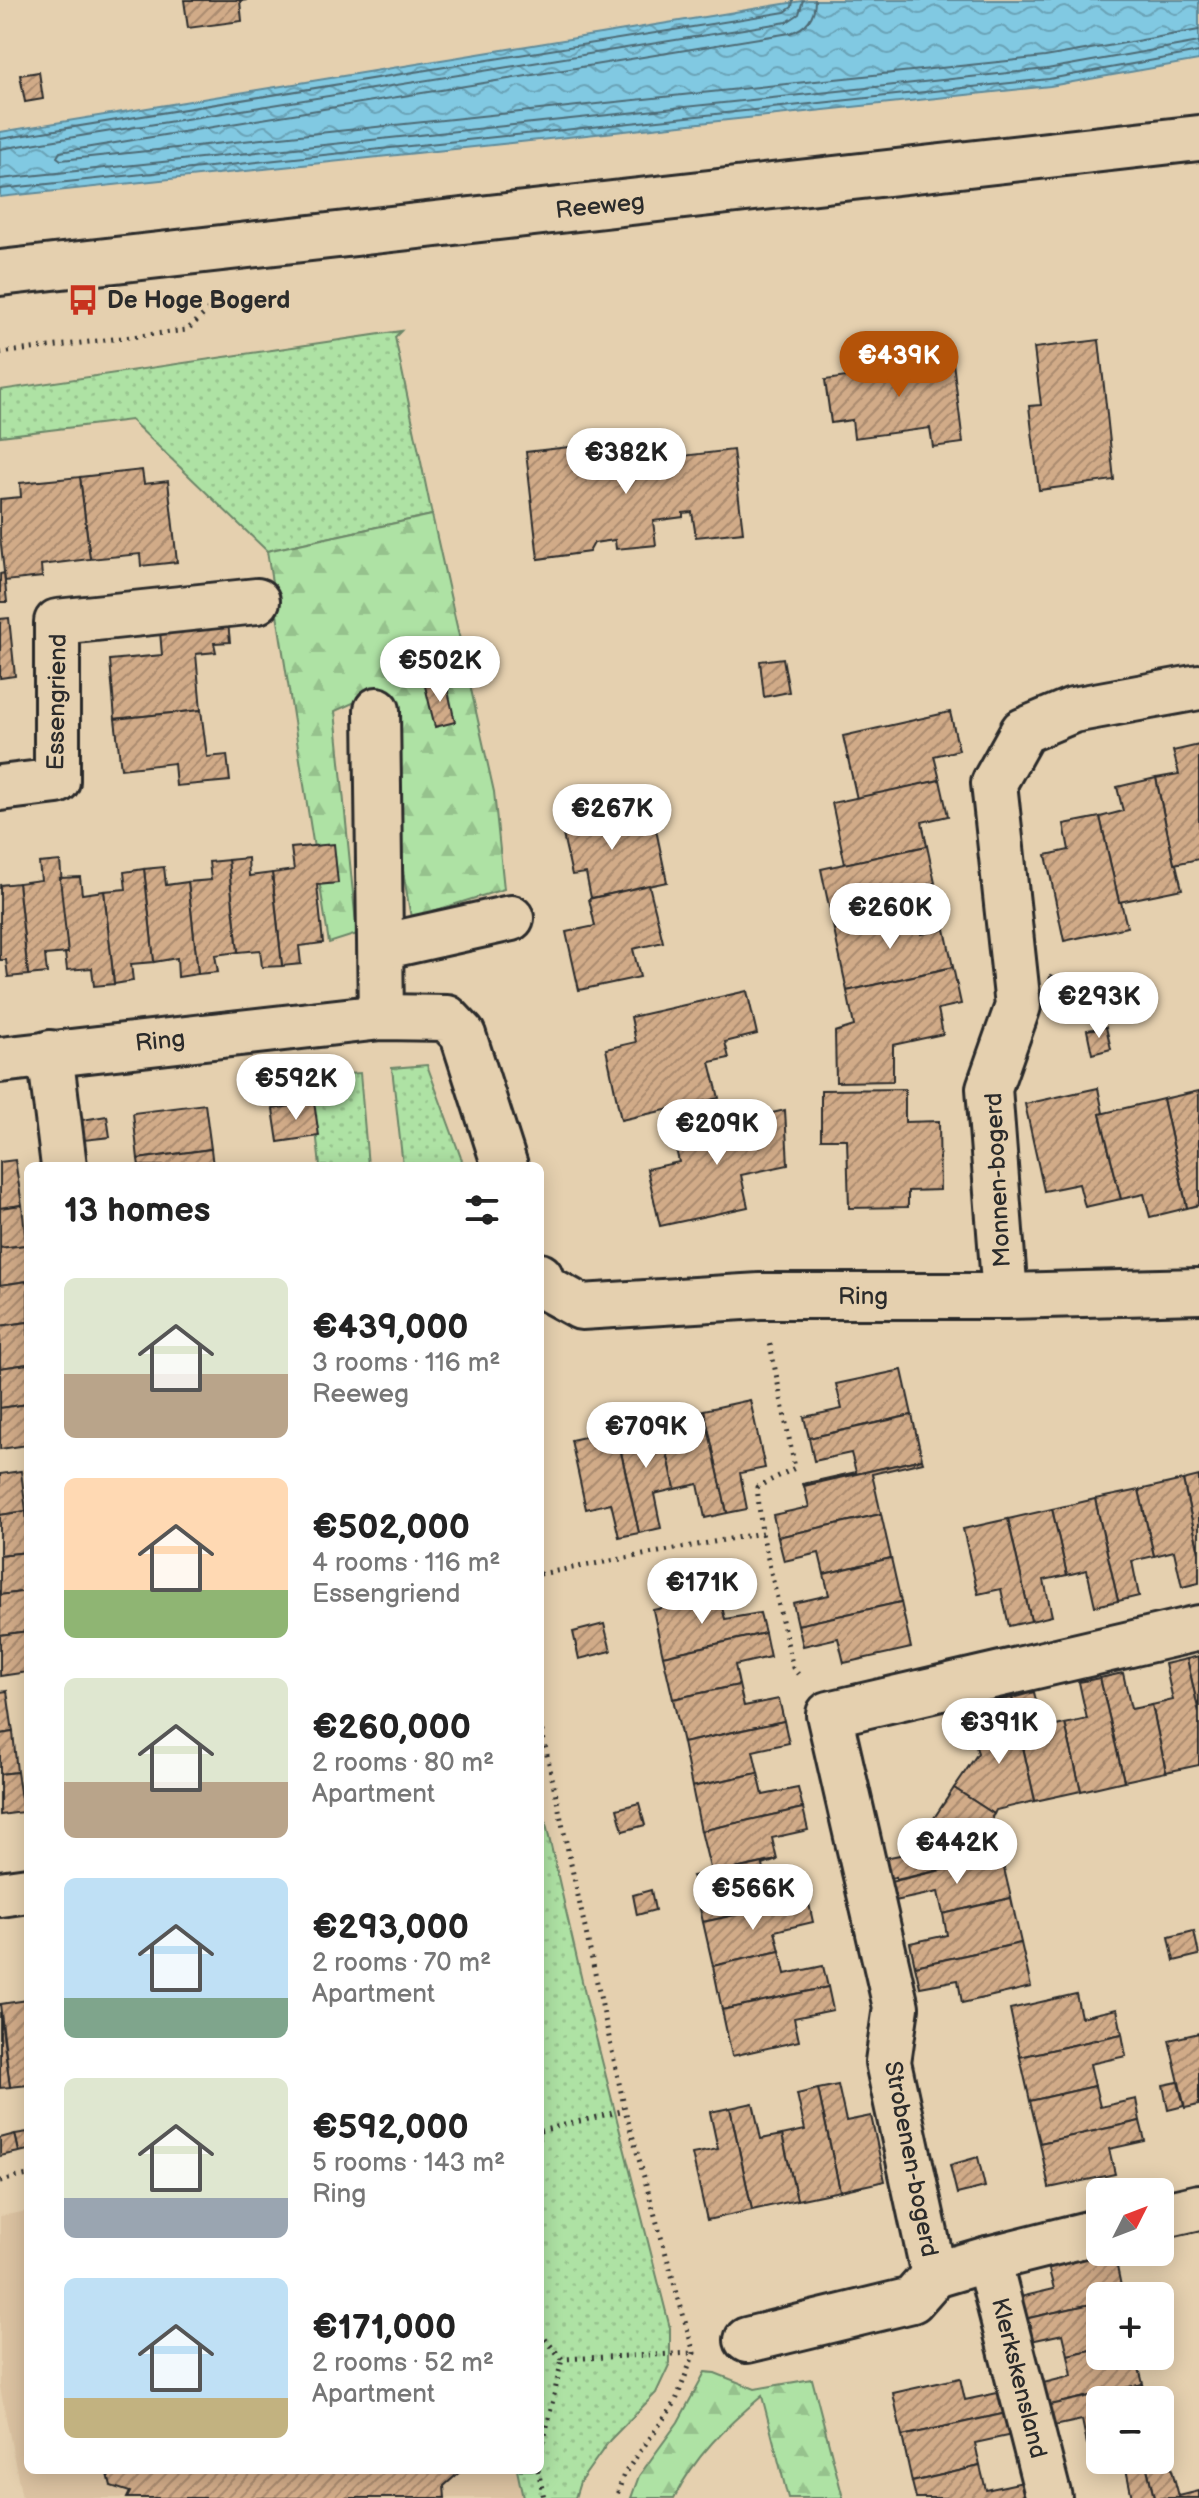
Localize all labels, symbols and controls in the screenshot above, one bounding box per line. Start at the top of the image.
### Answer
street label: Reeweg [554,187,646,225]
bus stop icon: De Hoge Bogerd [66,283,100,317]
place label: De Hoge Bogerd [107,286,290,315]
pin: €439K [843,331,955,399]
text: €439K [857,341,941,372]
pin: €382K [570,428,682,496]
text: €382K [584,438,668,469]
street label: Essengriend [41,633,73,771]
pin: €502K [384,636,496,704]
text: €502K [398,646,482,677]
pin: €267K [556,784,668,852]
text: €267K [571,794,653,825]
pin: €260K [834,883,946,951]
text: €260K [848,893,932,924]
pin: €293K [1043,972,1155,1040]
text: €293K [1057,982,1141,1013]
street label: Ring [134,1024,186,1058]
pin: €592K [240,1054,352,1122]
text: €592K [254,1064,338,1095]
street label: Monnen-bogerd [979,1092,1017,1268]
pin: €209K [661,1099,773,1167]
text: €209K [675,1109,759,1140]
icon: filters [460,1188,504,1232]
text: 13 homes [64,1190,211,1231]
street label: Ring [838,1282,888,1311]
text: €439,000 [312,1307,469,1348]
icon: home [128,1310,224,1406]
text: 3 rooms · 116 m² [312,1348,501,1379]
text: Reeweg [312,1379,409,1410]
pin: €709K [590,1402,702,1470]
text: €709K [604,1412,688,1443]
text: €502,000 [312,1507,470,1548]
icon: home [128,1510,224,1606]
text: 4 rooms · 116 m² [312,1548,500,1579]
pin: €171K [646,1558,758,1626]
text: €171K [665,1568,739,1599]
text: Essengriend [312,1579,460,1610]
pin: €391K [943,1698,1055,1766]
text: €260,000 [312,1707,471,1748]
text: €391K [960,1708,1038,1739]
icon: home [128,1710,224,1806]
text: 2 rooms · 80 m² [312,1748,494,1779]
text: Apartment [312,1779,435,1810]
pin: €442K [901,1818,1013,1886]
text: €442K [915,1828,999,1859]
pin: €566K [697,1864,809,1932]
text: €566K [711,1874,795,1905]
text: €293,000 [312,1907,469,1948]
icon: home [128,1910,224,2006]
text: 2 rooms · 70 m² [312,1948,491,1979]
text: Apartment [312,1979,435,2010]
street label: Strobenen-bogerd [878,2059,944,2259]
text: €592,000 [312,2107,469,2148]
icon: home [128,2110,224,2206]
text: 5 rooms · 143 m² [312,2148,505,2179]
north arrow [1086,2178,1174,2266]
map controls [1086,2178,1174,2474]
text: Ring [312,2179,366,2210]
button: + [1086,2282,1174,2370]
street label: Klerkskensland [985,2295,1053,2461]
text: €171,000 [312,2307,456,2348]
icon: home [128,2310,224,2406]
text: 2 rooms · 52 m² [312,2348,494,2379]
text: Apartment [312,2379,435,2410]
button: − [1086,2386,1174,2474]

